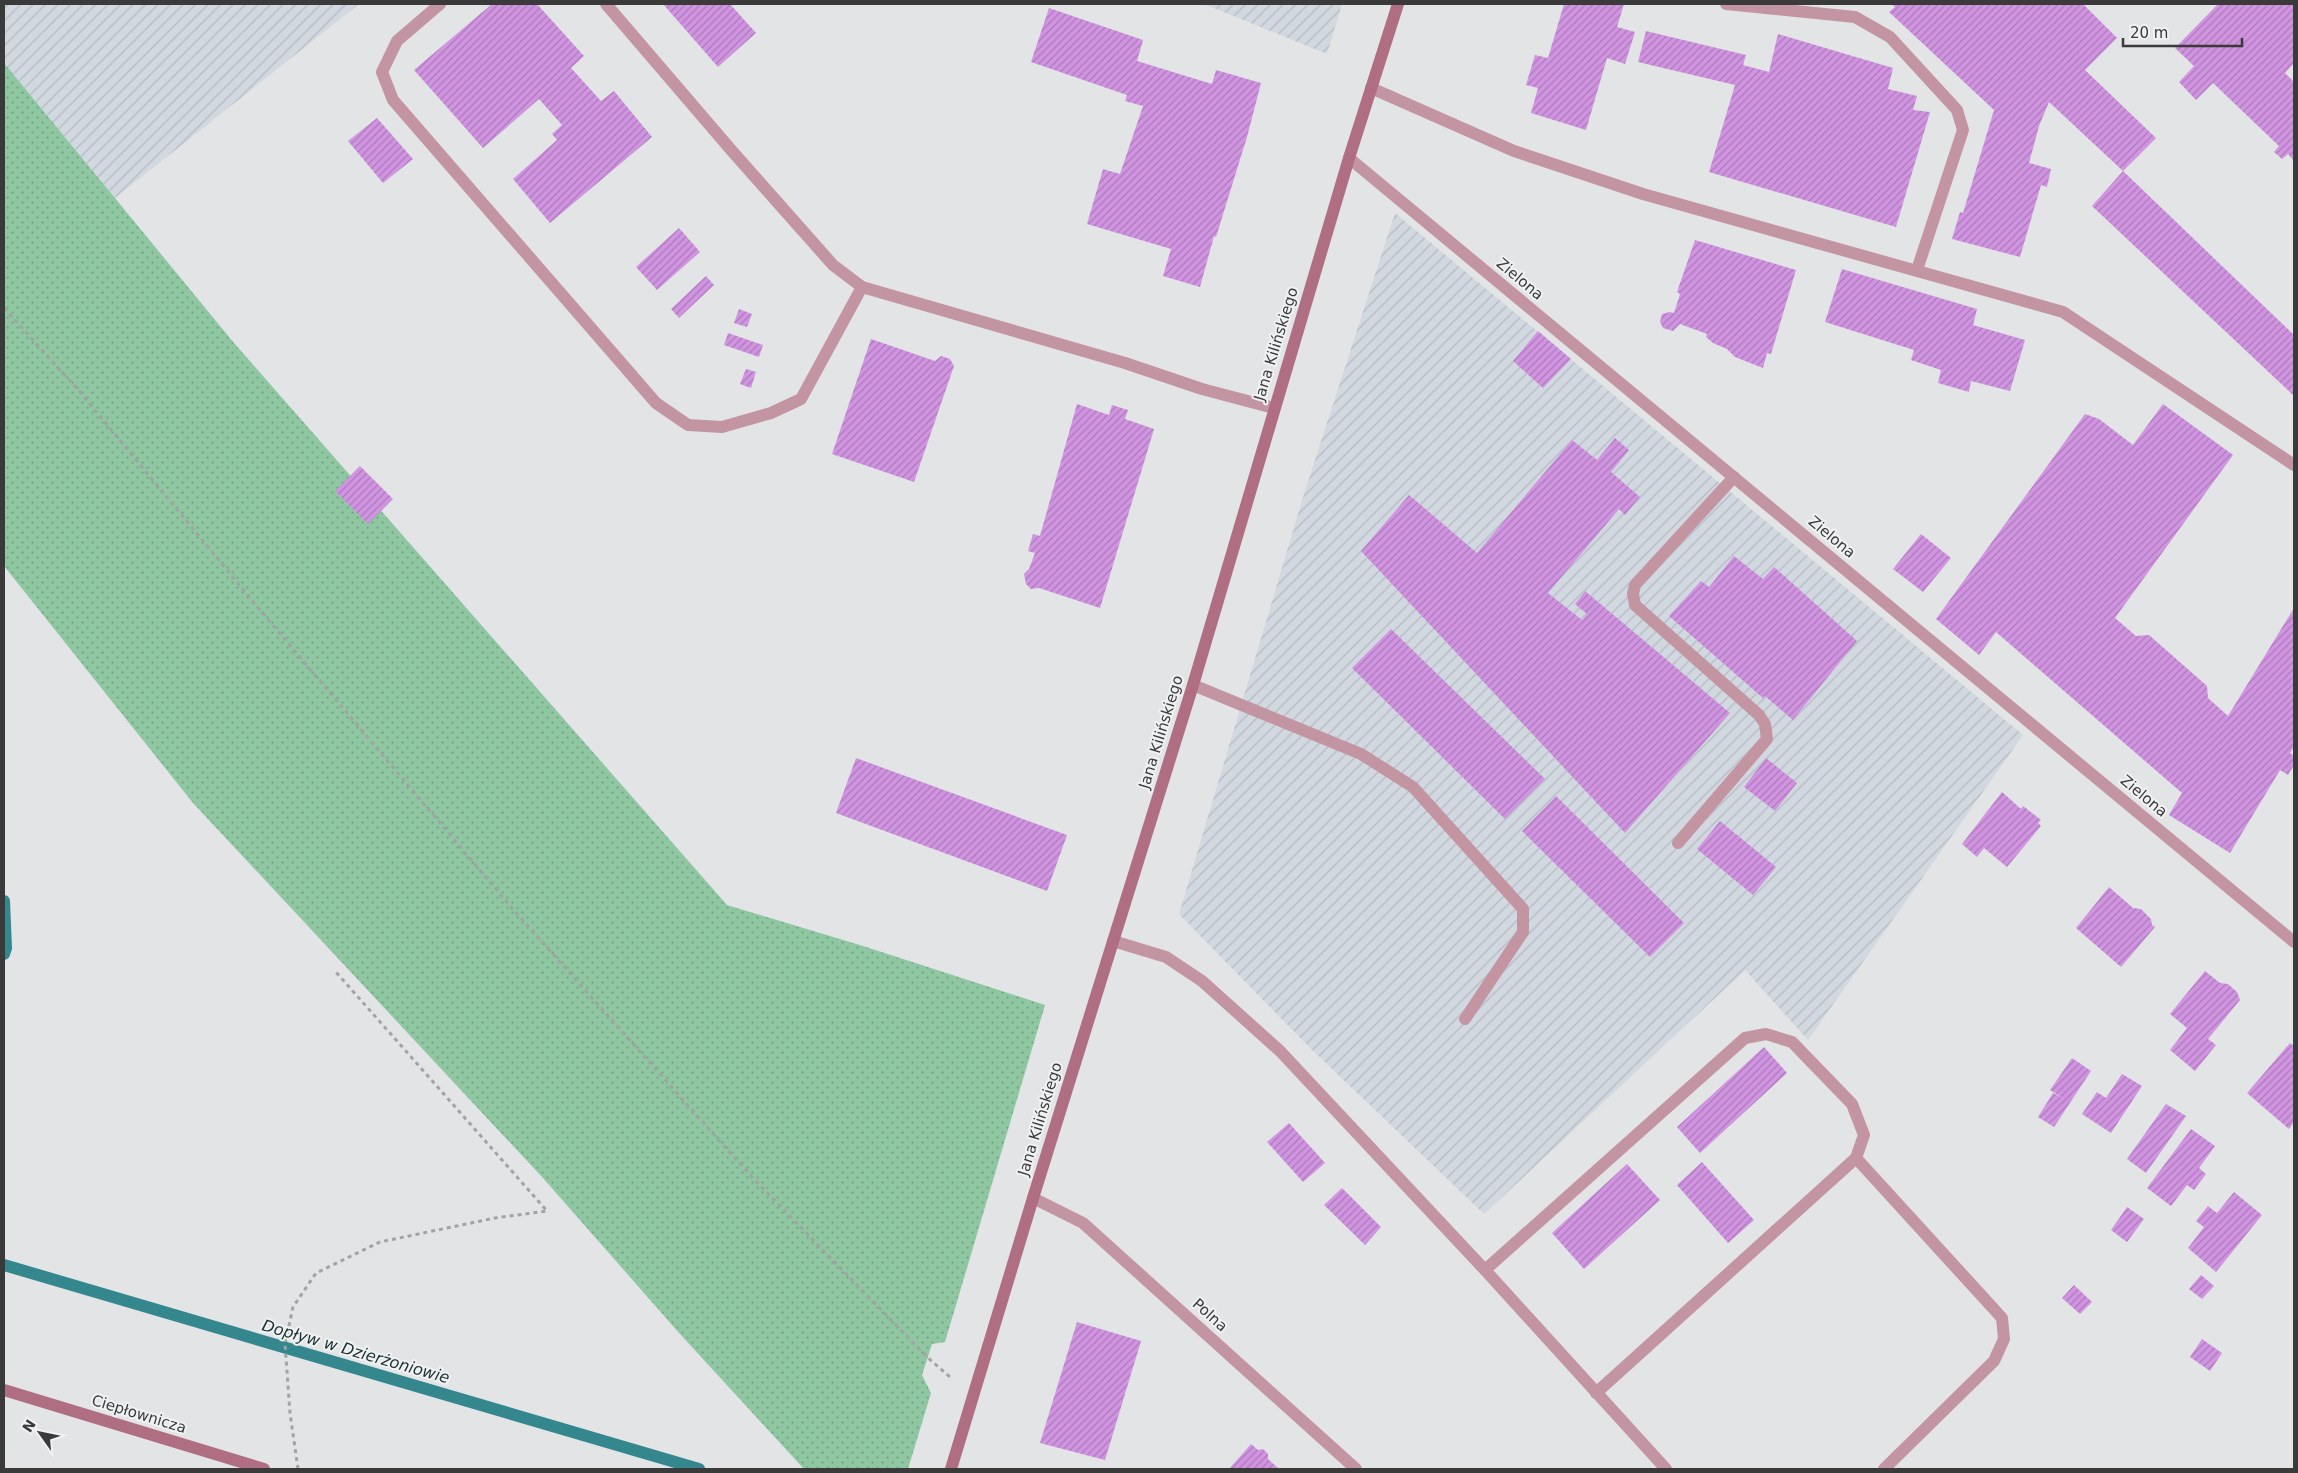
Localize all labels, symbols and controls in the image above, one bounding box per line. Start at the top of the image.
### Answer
scale bar [2123,15,2242,47]
text: 20 m [2130,24,2168,42]
street label: Zielona [1493,254,1547,304]
street label: Jana Kilińskiego [1250,285,1302,404]
street label: Zielona [1805,512,1859,562]
street label: Jana Kilińskiego [1135,673,1187,792]
street label: Zielona [2117,771,2171,821]
street label: Jana Kilińskiego [1014,1060,1066,1179]
street label: Polna [1189,1295,1231,1335]
water label: Dopływ w Dzierżoniowie [260,1316,452,1387]
street label: Ciepłownicza [89,1391,189,1437]
north arrow [15,1408,65,1458]
text: N [19,1417,39,1435]

